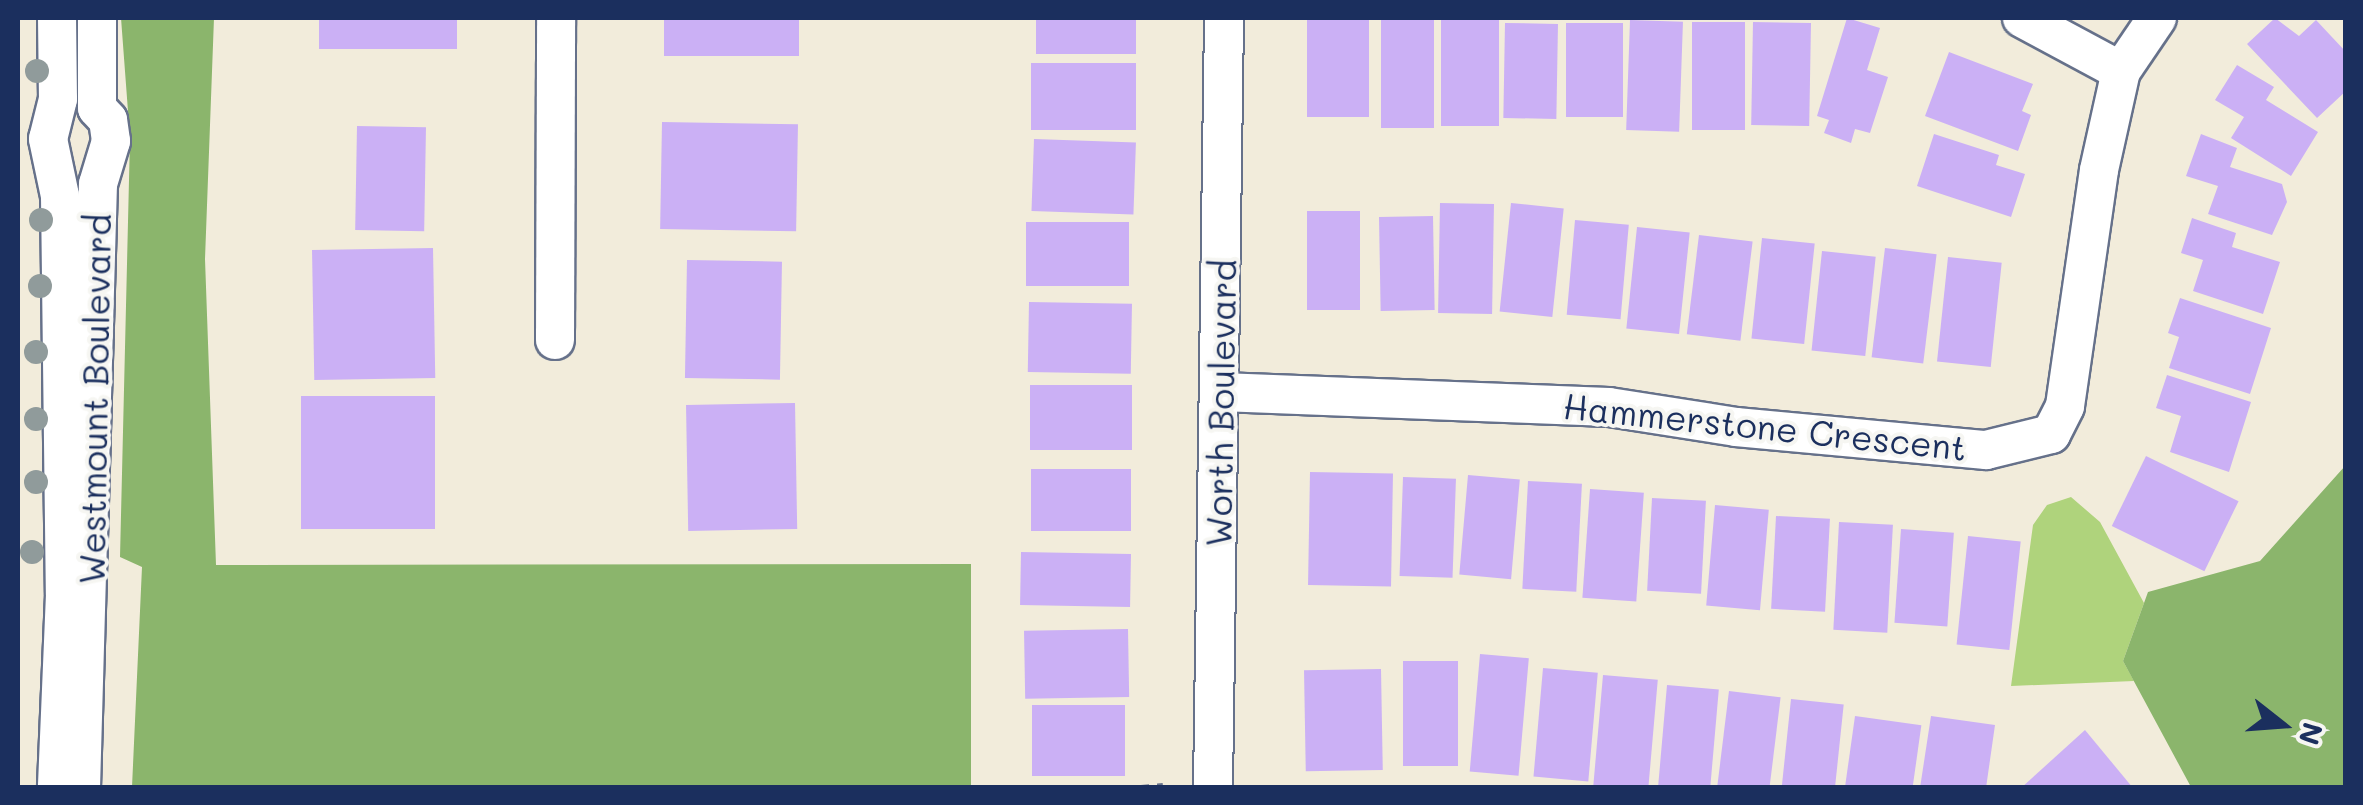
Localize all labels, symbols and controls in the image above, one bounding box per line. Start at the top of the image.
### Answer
street label: Westmount Boulevard [70,213,118,585]
street label: Worth Boulevard [1196,259,1244,547]
street label: Hammerstone Crescent [1561,384,1969,468]
north arrow [2233,675,2333,775]
text: N [2291,718,2332,749]

